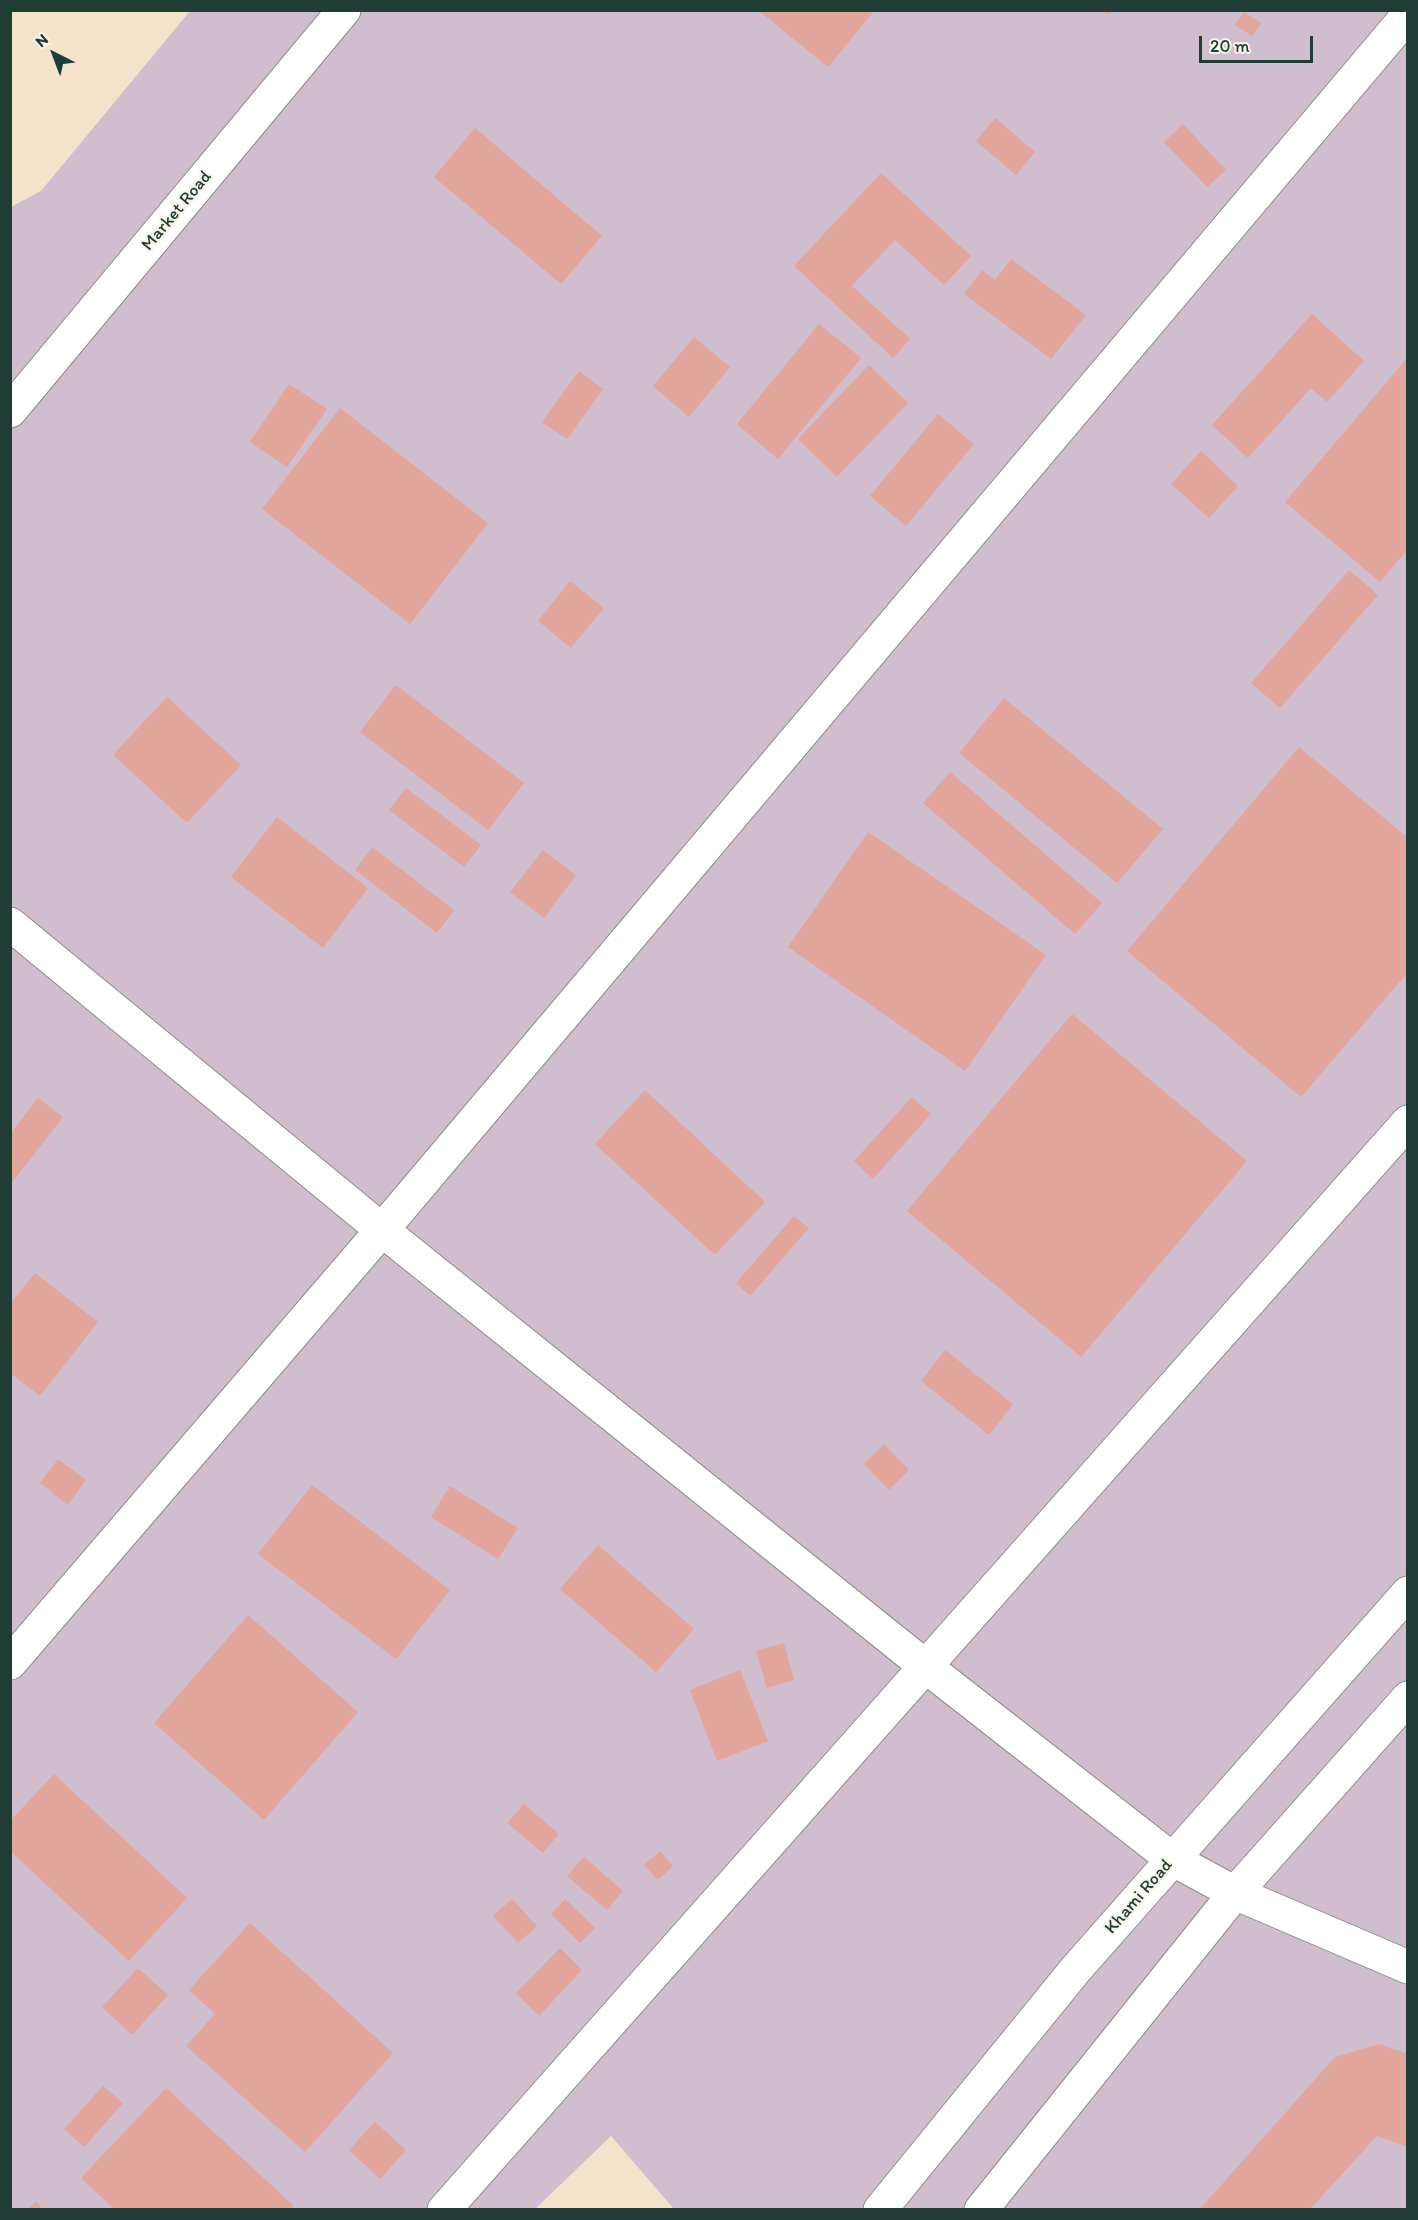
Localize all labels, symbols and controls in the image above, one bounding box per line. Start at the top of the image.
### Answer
north arrow [24,24,84,84]
scale bar [1202,24,1316,62]
text: N [31,30,52,51]
text: 20 m [1210,35,1250,57]
street label: Market Road [137,167,217,255]
street label: Khami Road [1101,1855,1177,1939]

